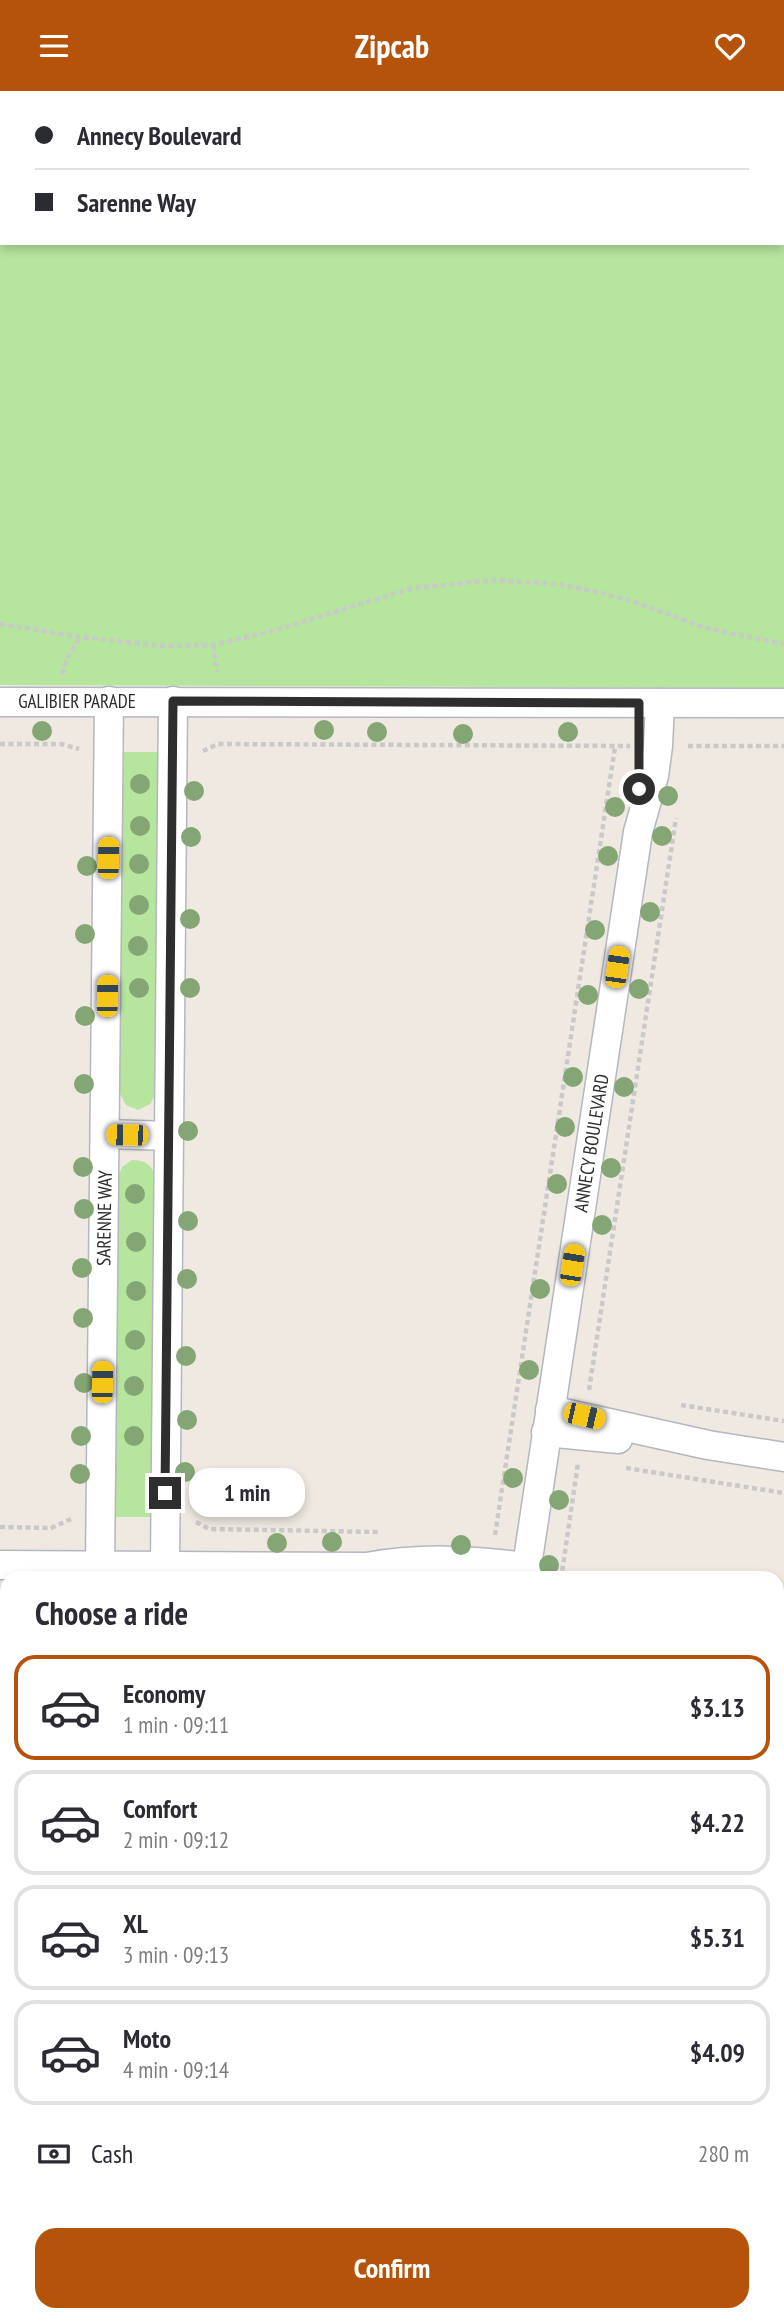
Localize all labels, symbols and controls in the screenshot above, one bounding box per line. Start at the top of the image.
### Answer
text: Zipcab [355,25,429,67]
icon: menu [35,27,73,65]
icon: heart [711,27,749,65]
text: Annecy Boulevard [77,119,242,152]
text: Sarenne Way [77,186,196,219]
street label: GALIBIER PARADE [18,689,136,713]
route start [623,773,655,805]
car [98,837,119,879]
car [604,945,631,989]
car [97,975,118,1017]
street label: ANNECY BOULEVARD [568,1072,614,1214]
car [106,1124,149,1146]
street label: SARENNE WAY [91,1170,117,1266]
car [559,1243,586,1287]
car [92,1361,113,1403]
car [562,1401,607,1431]
callout: 1 min [190,1469,305,1517]
route end [149,1477,181,1509]
text: 1 min [224,1478,270,1507]
text: Choose a ride [35,1592,188,1634]
icon: car [39,1676,102,1739]
text: Economy [123,1677,205,1710]
text: $3.13 [690,1691,745,1724]
text: 1 min · 09:11 [123,1710,229,1739]
icon: car [39,1791,102,1854]
text: Comfort [123,1792,197,1825]
text: $4.22 [690,1806,745,1839]
text: 2 min · 09:12 [123,1825,229,1854]
icon: car [39,1906,102,1969]
text: XL [123,1907,148,1940]
text: $5.31 [690,1921,745,1954]
text: 3 min · 09:13 [123,1940,229,1969]
icon: car [39,2021,102,2084]
text: Moto [123,2022,171,2055]
text: $4.09 [690,2036,745,2069]
text: 4 min · 09:14 [123,2055,229,2084]
icon: cash [35,2135,73,2173]
text: Cash [91,2137,133,2170]
text: 280 m [698,2139,749,2168]
button: Confirm [35,2228,749,2308]

